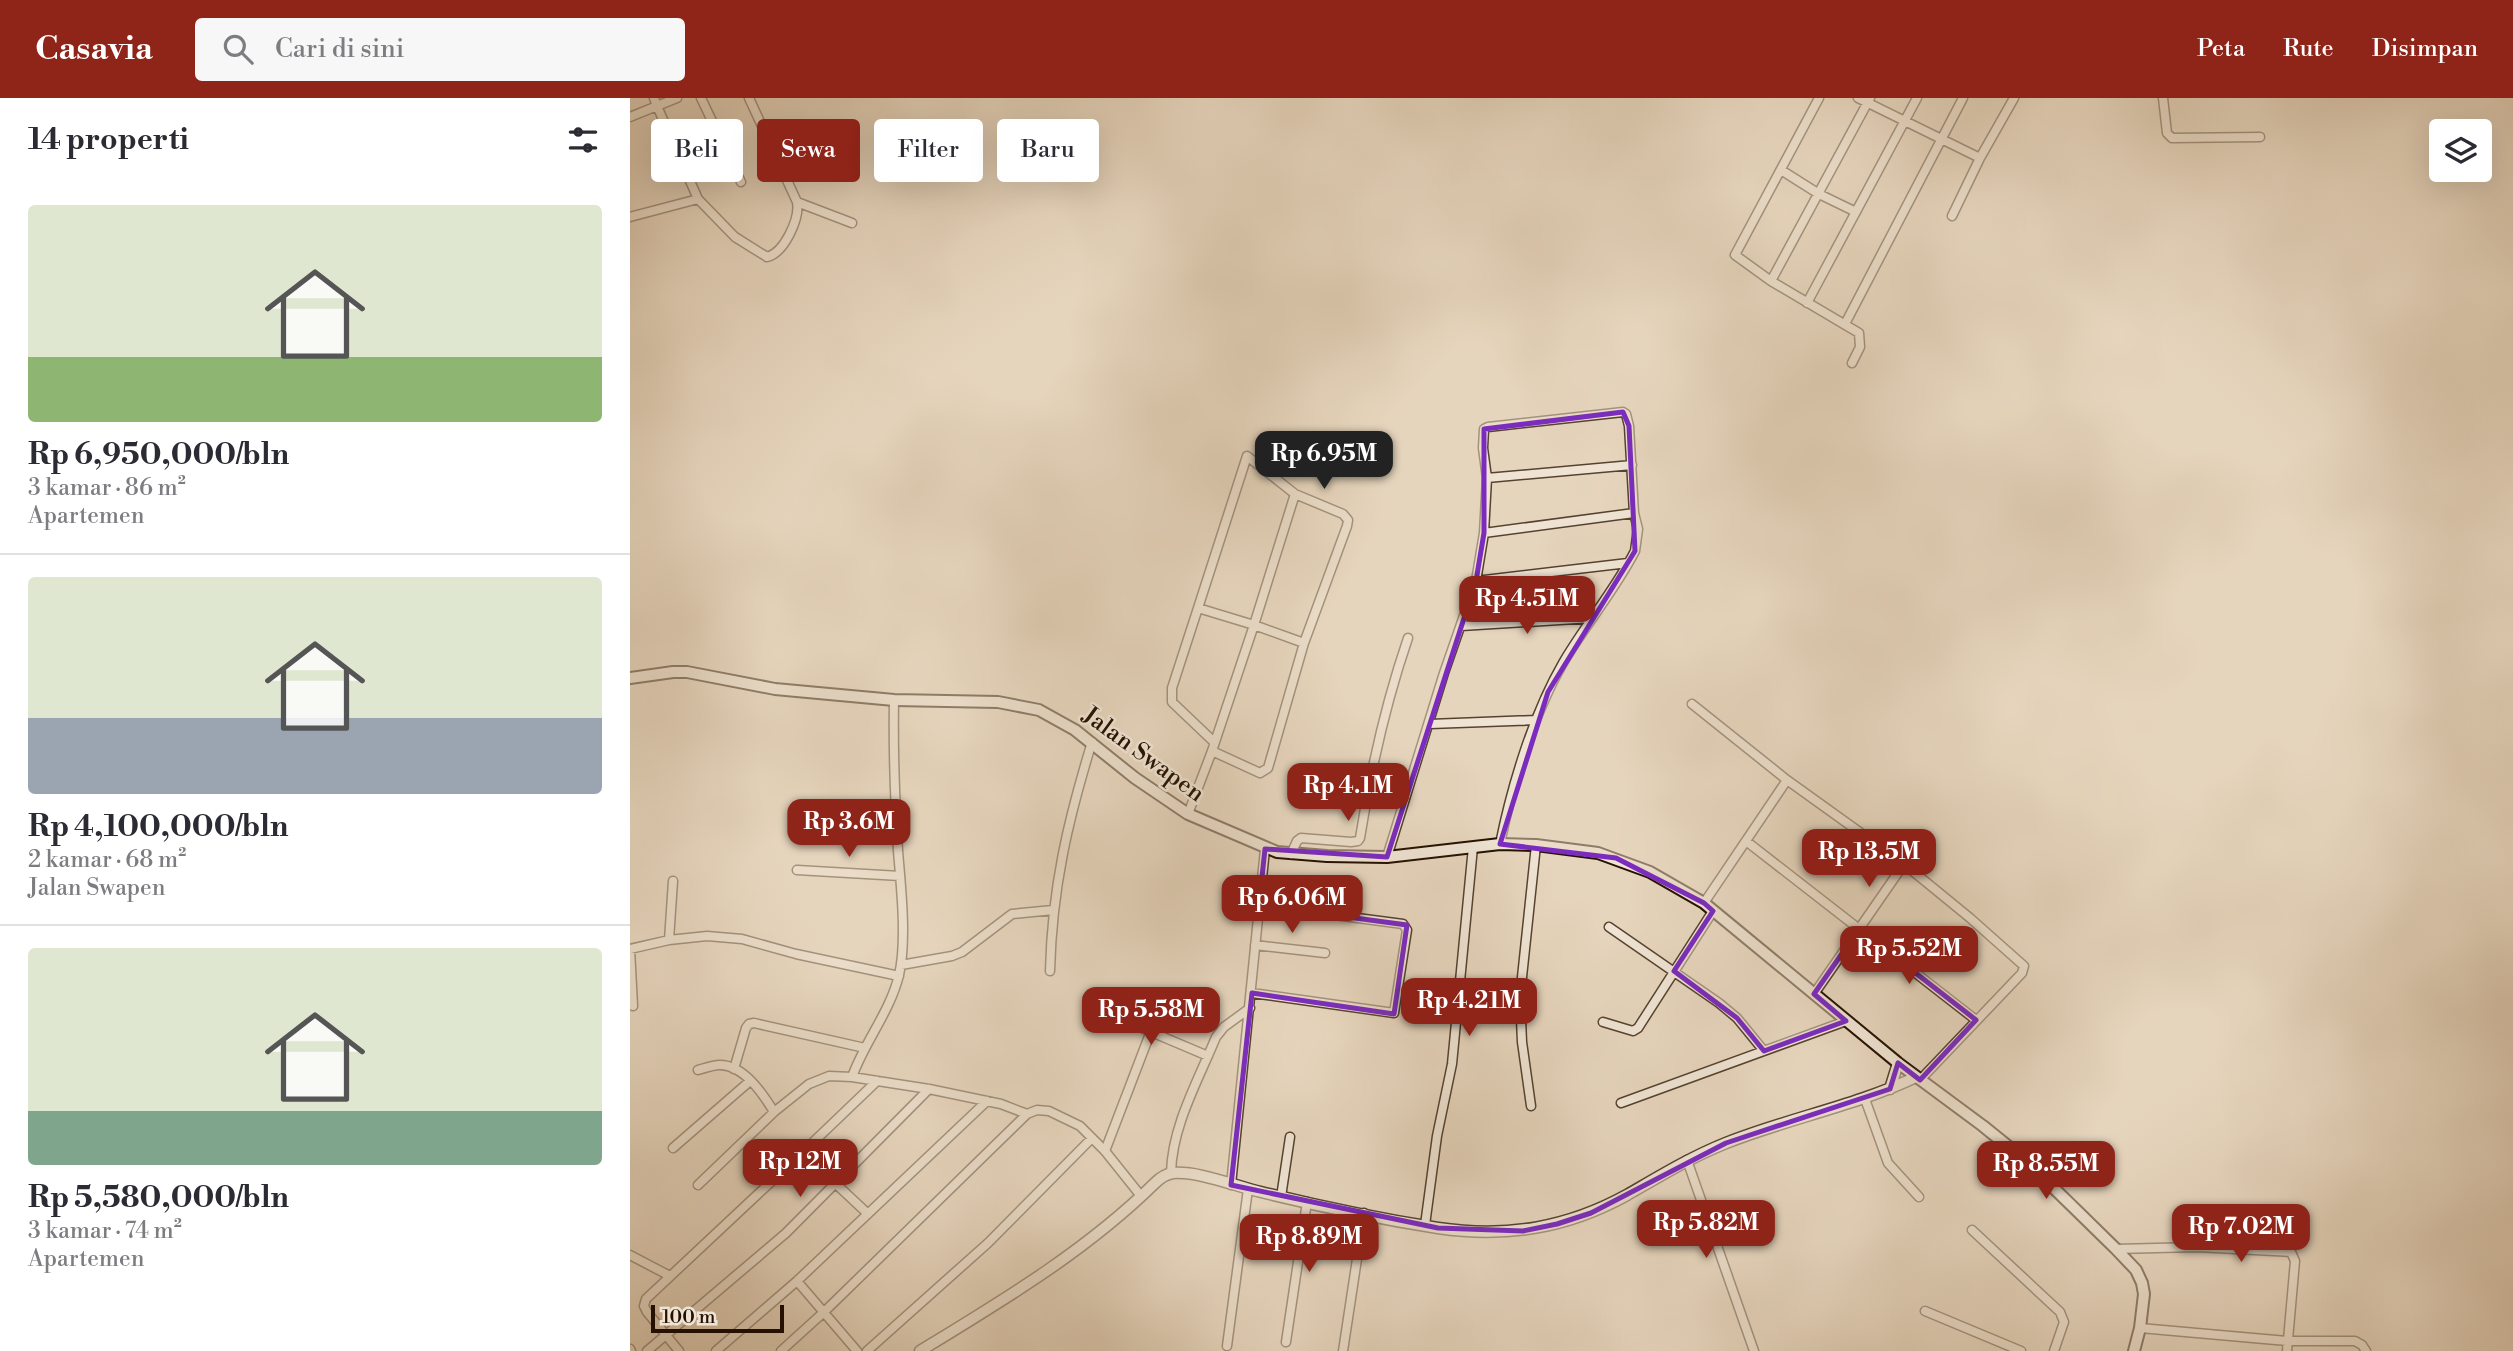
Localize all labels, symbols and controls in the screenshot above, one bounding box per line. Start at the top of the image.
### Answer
search box [195,18,685,81]
text: Casavia [35,29,153,70]
icon: search [219,30,257,68]
text: Cari di sini [275,33,404,65]
text: Peta [2197,34,2245,64]
text: Rute [2283,34,2334,64]
text: Disimpan [2372,34,2478,64]
chip: Beli [651,119,743,182]
chip: Sewa [757,119,860,182]
chip: Filter [874,119,983,182]
chip: Baru [997,119,1099,182]
map controls [2429,119,2492,182]
button: layers [2429,119,2492,182]
text: 14 properti [28,121,189,159]
icon: filters [564,121,602,159]
icon: home [252,251,378,377]
pin: Rp 6.95M [1252,432,1396,491]
text: Rp 6,950,000/bln [28,436,289,474]
text: Rp 6.95M [1271,440,1377,468]
text: 3 kamar · 86 m² [28,474,186,502]
text: Apartemen [28,502,144,530]
pin: Rp 4.51M [1455,576,1599,636]
text: Rp 4.51M [1475,585,1579,613]
icon: home [252,623,378,749]
street label: Jalan Swapen [1076,700,1210,809]
pin: Rp 4.1M [1283,764,1413,823]
text: Rp 4.1M [1303,772,1393,800]
pin: Rp 3.6M [784,800,914,859]
text: Rp 4,100,000/bln [28,808,288,846]
text: Rp 3.6M [803,808,895,836]
pin: Rp 13.5M [1797,830,1941,889]
text: Rp 13.5M [1818,838,1920,866]
text: 2 kamar · 68 m² [28,846,186,874]
text: Jalan Swapen [28,874,165,902]
pin: Rp 6.06M [1220,876,1364,935]
text: Rp 6.06M [1238,884,1346,912]
pin: Rp 5.52M [1837,926,1981,986]
text: Rp 5.52M [1856,935,1962,963]
pin: Rp 4.21M [1397,978,1541,1038]
text: Rp 4.21M [1417,987,1521,1015]
pin: Rp 5.58M [1079,988,1223,1047]
icon: home [252,994,378,1120]
text: Rp 5.58M [1098,996,1204,1024]
pin: Rp 12M [743,1140,857,1199]
pin: Rp 8.55M [1974,1142,2118,1201]
text: Rp 12M [759,1148,841,1176]
text: Rp 8.55M [1993,1150,2099,1178]
text: Rp 5,580,000/bln [28,1179,289,1217]
pin: Rp 5.82M [1634,1200,1778,1260]
pin: Rp 7.02M [2169,1204,2313,1264]
text: Rp 5.82M [1653,1209,1759,1237]
text: Rp 7.02M [2188,1213,2294,1241]
pin: Rp 8.89M [1237,1214,1381,1274]
text: 3 kamar · 74 m² [28,1217,182,1245]
text: Rp 8.89M [1256,1223,1362,1251]
text: Apartemen [28,1245,144,1273]
scale bar [651,1302,784,1334]
text: 100 m [662,1305,715,1329]

